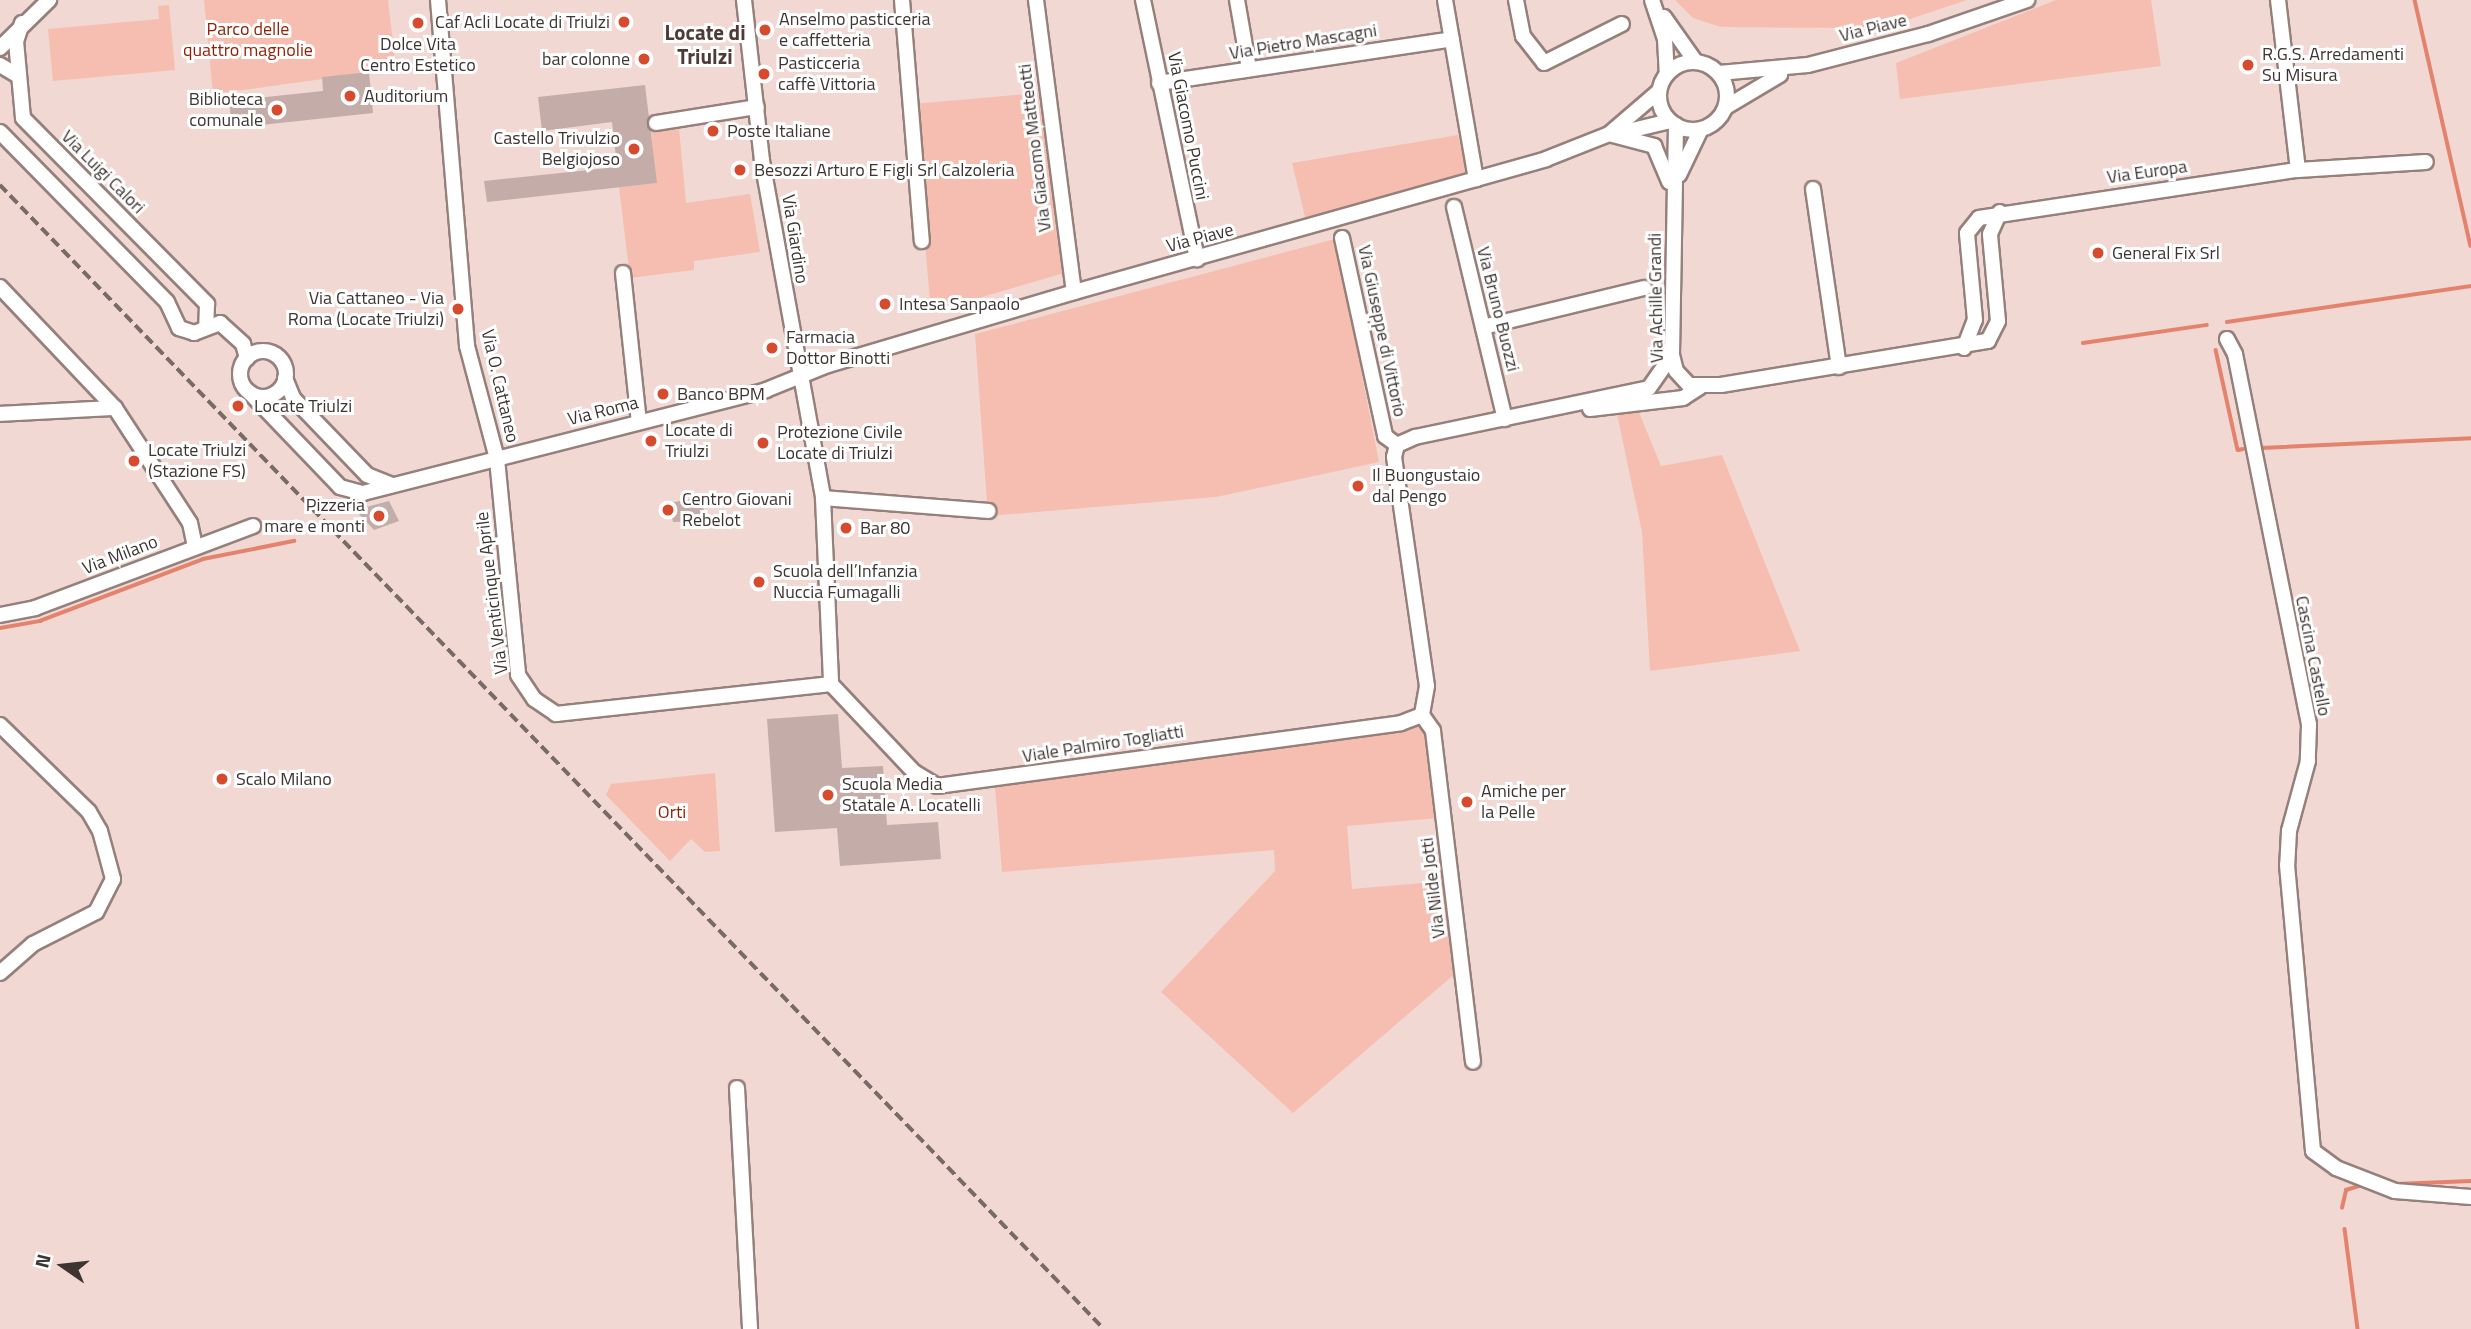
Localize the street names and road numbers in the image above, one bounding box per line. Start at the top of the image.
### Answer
street label: Via Piave [1837,9,1909,47]
street label: Via Pietro Mascagni [1228,20,1378,64]
street label: Via Giacomo Puccini [1163,50,1213,202]
street label: Via Giacomo Matteotti [1014,63,1056,233]
street label: Via Luigi Calori [57,126,149,218]
street label: Via Europa [2105,156,2189,188]
street label: Via Giardino [777,193,813,285]
street label: Via Piave [1164,219,1236,257]
street label: Via Achille Grandi [1644,233,1668,363]
street label: Via Giuseppe di Vittorio [1353,243,1411,419]
street label: Via Bruno Buozzi [1472,244,1524,374]
street label: Via O. Cattaneo [476,327,524,445]
street label: Via Roma [566,392,640,430]
street label: Via Venticinque Aprile [471,511,513,675]
street label: Via Milano [79,531,161,579]
street label: Cascina Castello [2291,594,2335,718]
street label: Viale Palmiro Togliatti [1021,721,1185,767]
street label: Via Nilde Jotti [1416,836,1450,940]

